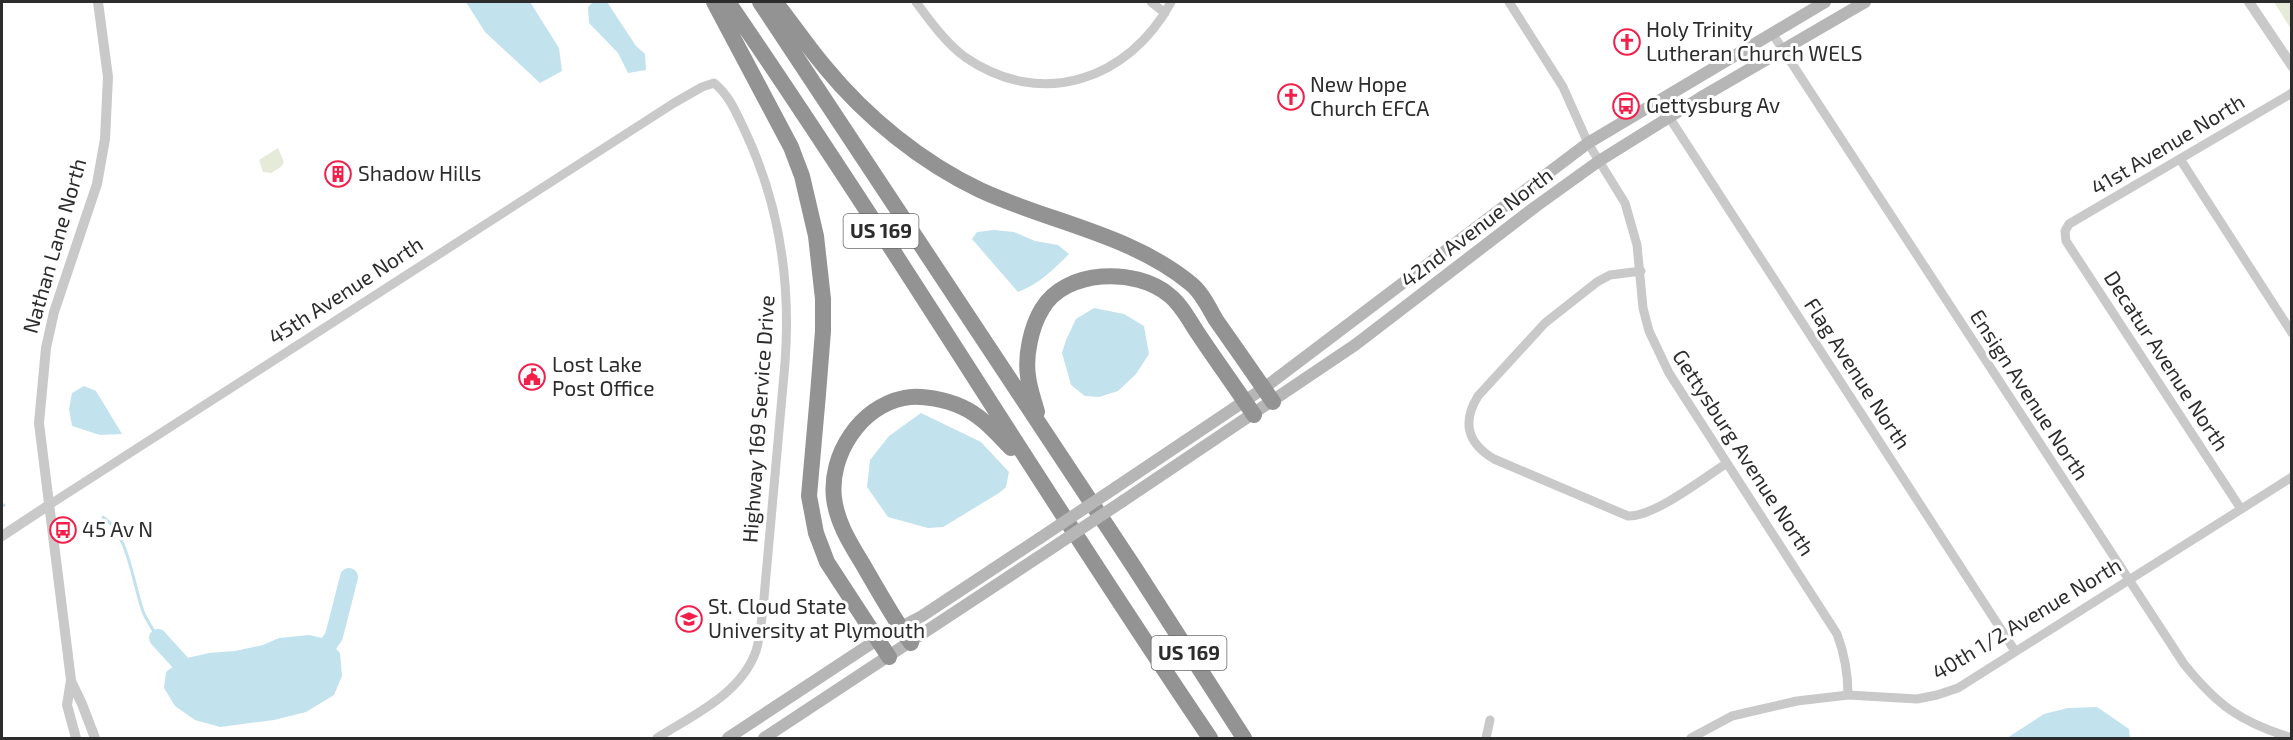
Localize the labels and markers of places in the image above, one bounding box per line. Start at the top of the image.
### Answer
place label: Holy Trinity Lutheran Church WELS [1646,16,1863,65]
church icon: Holy Trinity Lutheran Church WELS [1612,27,1642,57]
place label: New Hope Church EFCA [1310,71,1429,120]
church icon: New Hope Church EFCA [1276,82,1306,112]
bus stop icon: Gettysburg Av [1611,91,1641,121]
place label: Gettysburg Av [1646,92,1780,117]
building icon: Shadow Hills [323,159,353,189]
place label: Shadow Hills [358,160,481,185]
place label: Lost Lake Post Office [552,351,654,400]
public building icon: Lost Lake Post Office [517,362,547,392]
bus stop icon: 45 Av N [48,515,78,545]
place label: 45 Av N [82,516,153,541]
place label: St. Cloud State University at Plymouth [708,593,925,642]
school or university icon: St. Cloud State University at Plymouth [674,604,704,634]

